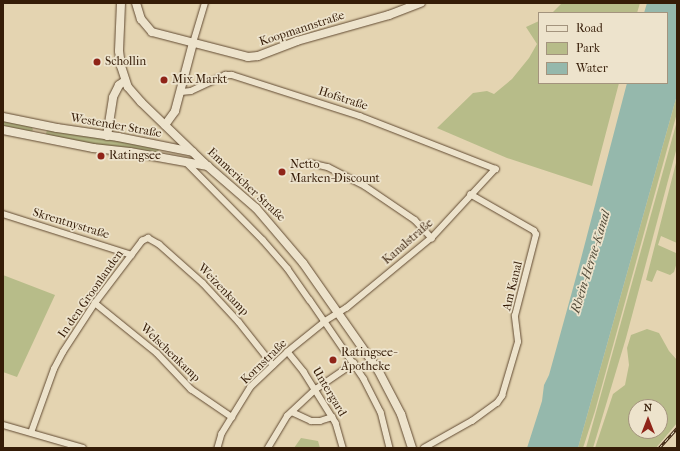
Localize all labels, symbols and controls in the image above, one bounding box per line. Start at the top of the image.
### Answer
street label: Koopmannstraße [258,8,346,50]
legend [538,12,668,84]
text: Road [576,21,603,35]
text: Park [576,41,600,55]
place label: Schollin [105,55,146,69]
marker: Schollin [92,57,102,67]
text: Water [576,61,608,75]
place label: Mix Markt [172,73,227,87]
marker: Mix Markt [159,75,169,85]
street label: Hofstraße [316,84,370,114]
street label: Westender Straße [69,111,163,141]
street label: Emmericher Straße [204,145,288,225]
place label: Ratingsee [109,149,161,163]
marker: Ratingsee [96,151,106,161]
place label: Netto Marken-Discount [290,158,380,186]
marker: Netto Marken-Discount [277,167,287,177]
street label: Skrentnystraße [31,206,111,242]
water label: Rhein-Herne-Kanal [568,209,614,315]
street label: Kanalstraße [380,216,436,268]
street label: In den Groonlanden [55,247,127,341]
street label: Am Kanal [500,260,526,312]
street label: Weizenkamp [195,261,251,319]
street label: Welschenkamp [137,321,203,385]
street label: Kornstraße [238,337,290,387]
place label: Ratingsee- Apotheke [341,346,396,374]
marker: Ratingsee- Apotheke [328,355,338,365]
street label: Untergard [309,365,349,419]
north arrow [628,399,668,439]
text: N [644,401,652,414]

